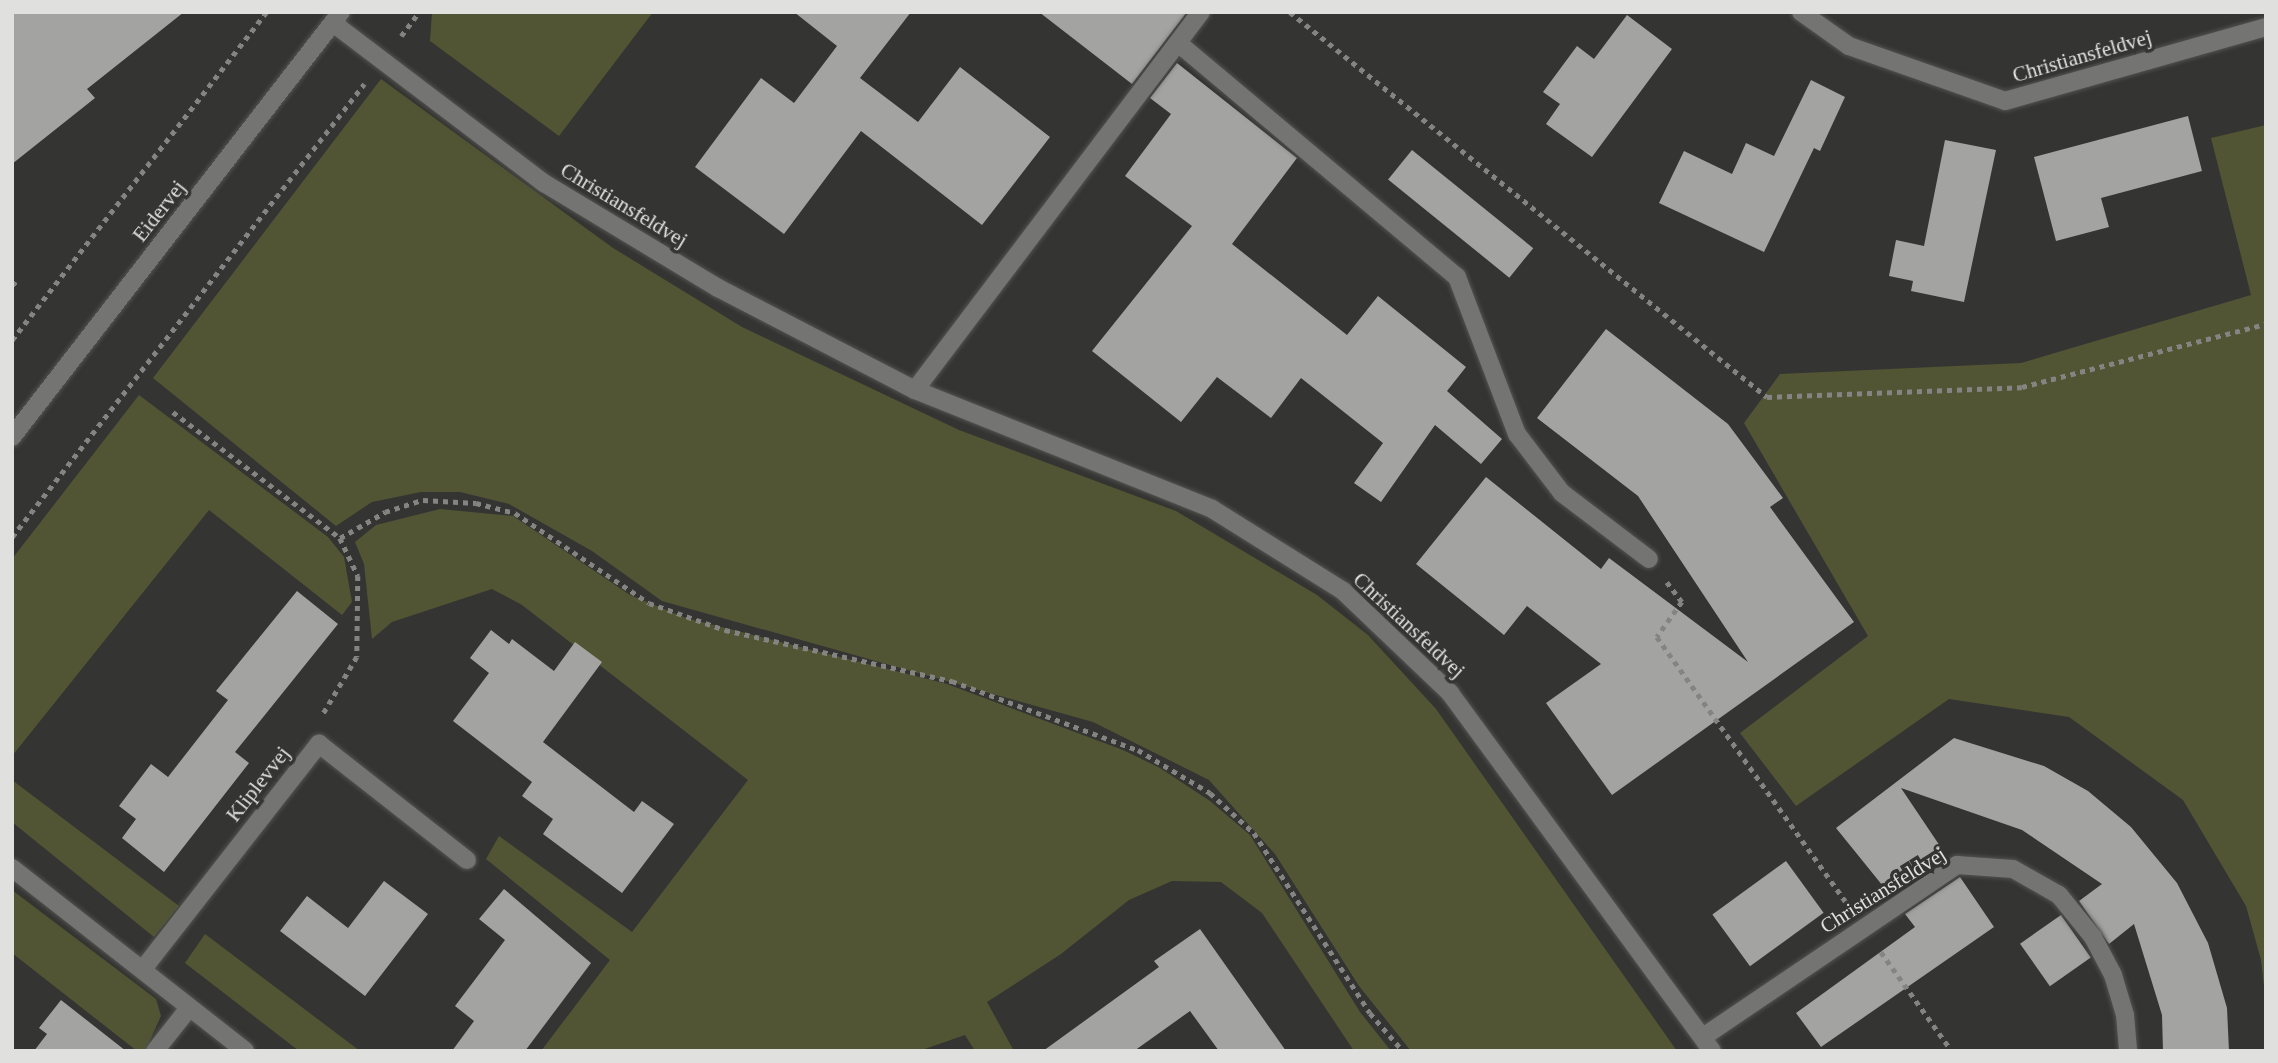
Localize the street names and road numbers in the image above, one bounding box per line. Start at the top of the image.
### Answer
street label: Christiansfeldvej [2010,24,2154,88]
street label: Christiansfeldvej [556,157,692,253]
street label: Eidervej [127,175,191,247]
street label: Christiansfeldvej [1348,567,1470,683]
street label: Kliplevvej [221,741,295,827]
street label: Christiansfeldvej [1815,841,1951,939]

